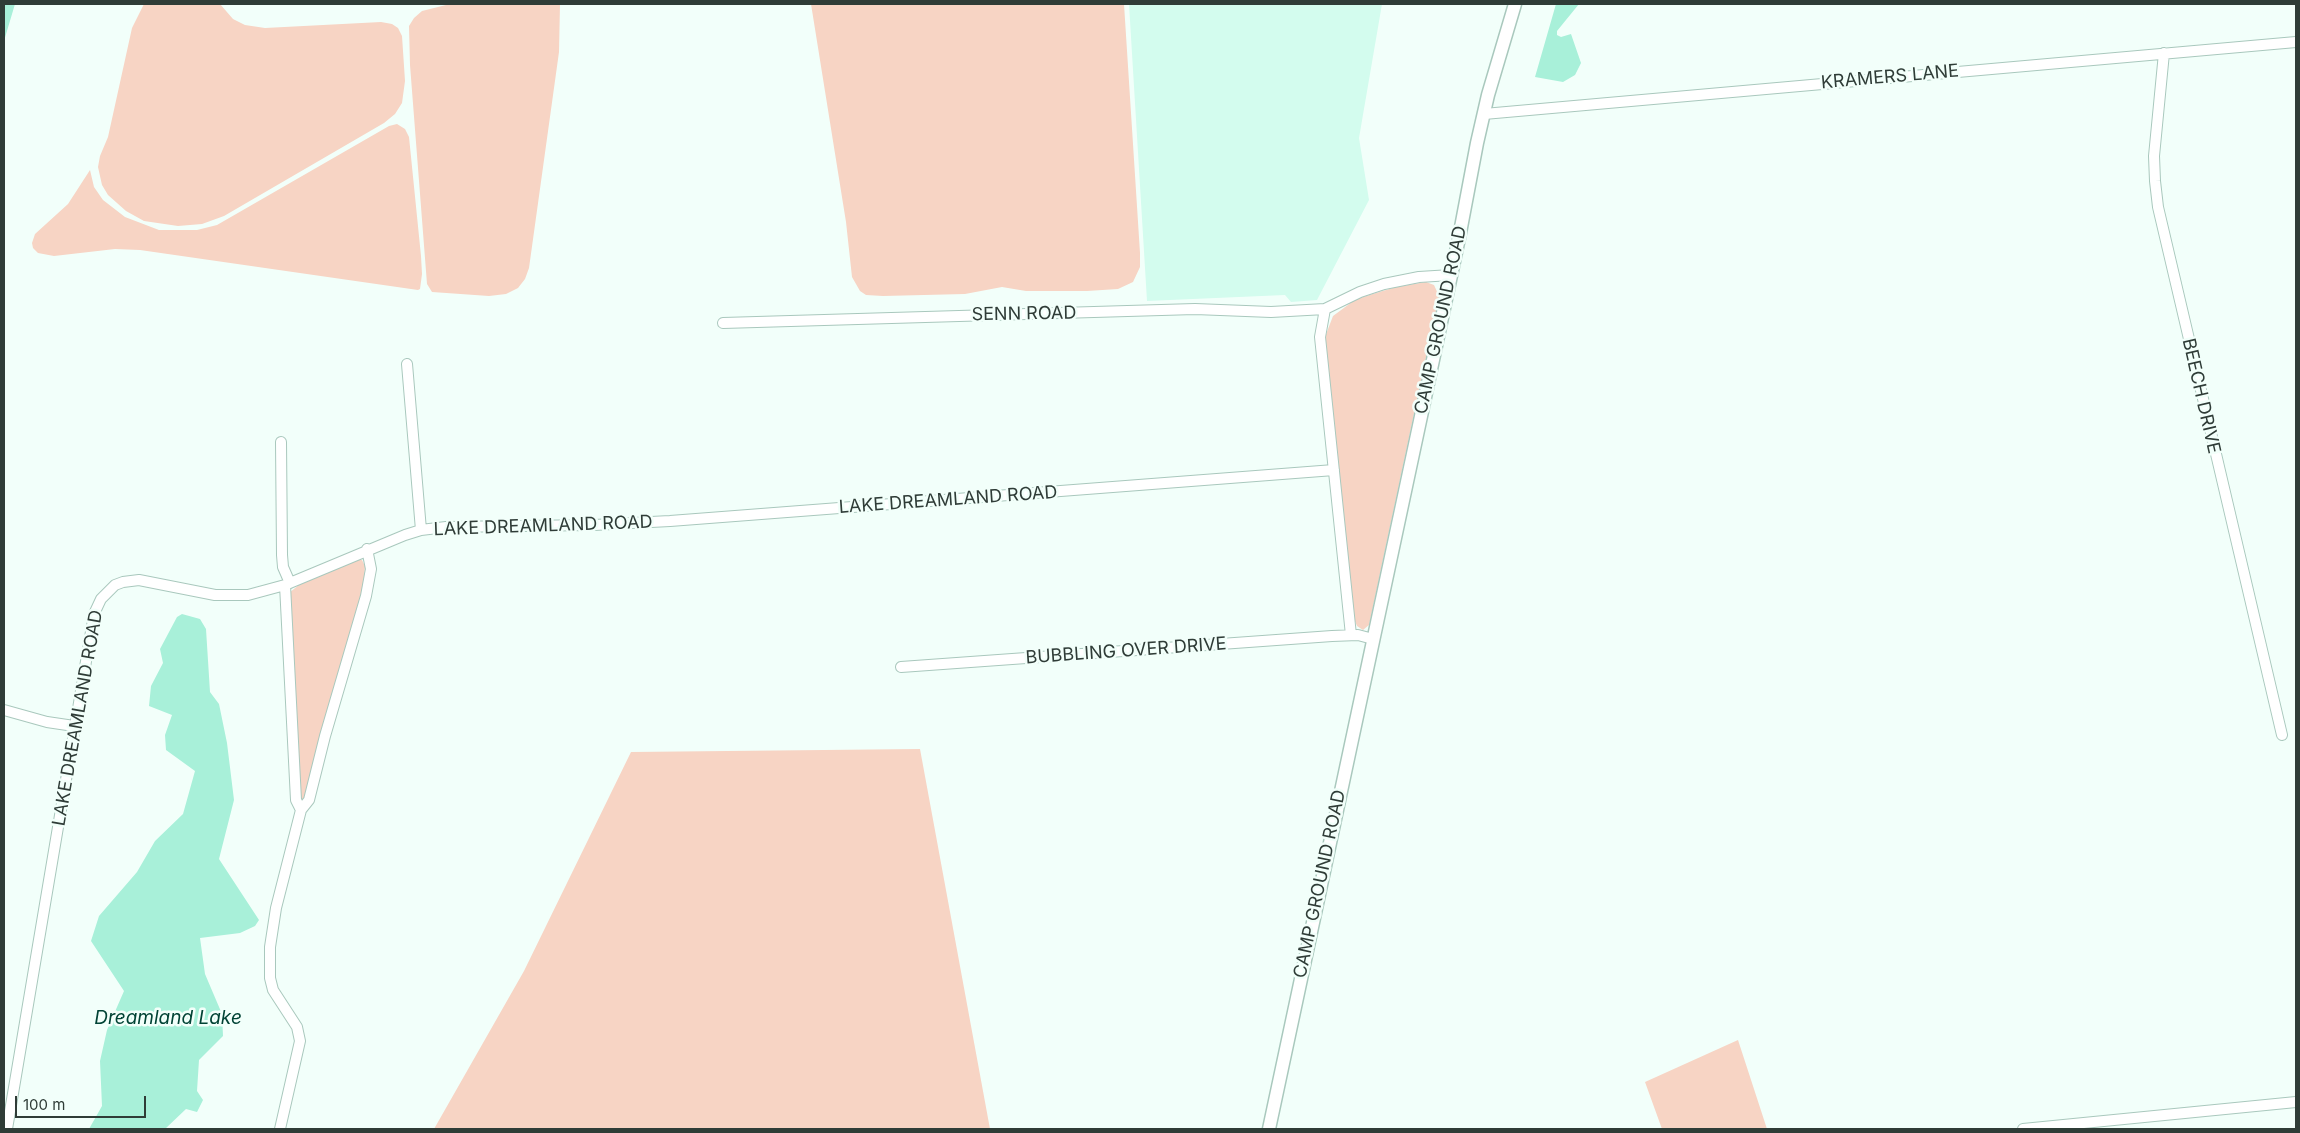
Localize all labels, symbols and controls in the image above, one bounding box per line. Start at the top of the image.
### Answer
street label: KRAMERS LANE [1820,60,1960,94]
street label: CAMP GROUND ROAD [1410,224,1472,416]
street label: SENN ROAD [971,302,1077,326]
street label: BEECH DRIVE [2177,336,2225,456]
street label: LAKE DREAMLAND ROAD [838,482,1058,518]
street label: LAKE DREAMLAND ROAD [433,511,653,541]
street label: LAKE DREAMLAND ROAD [48,608,108,828]
street label: BUBBLING OVER DRIVE [1025,633,1227,669]
street label: CAMP GROUND ROAD [1289,788,1351,980]
water label: Dreamland Lake [94,1007,242,1029]
scale bar [18,1086,149,1118]
text: 100 m [23,1095,65,1114]

